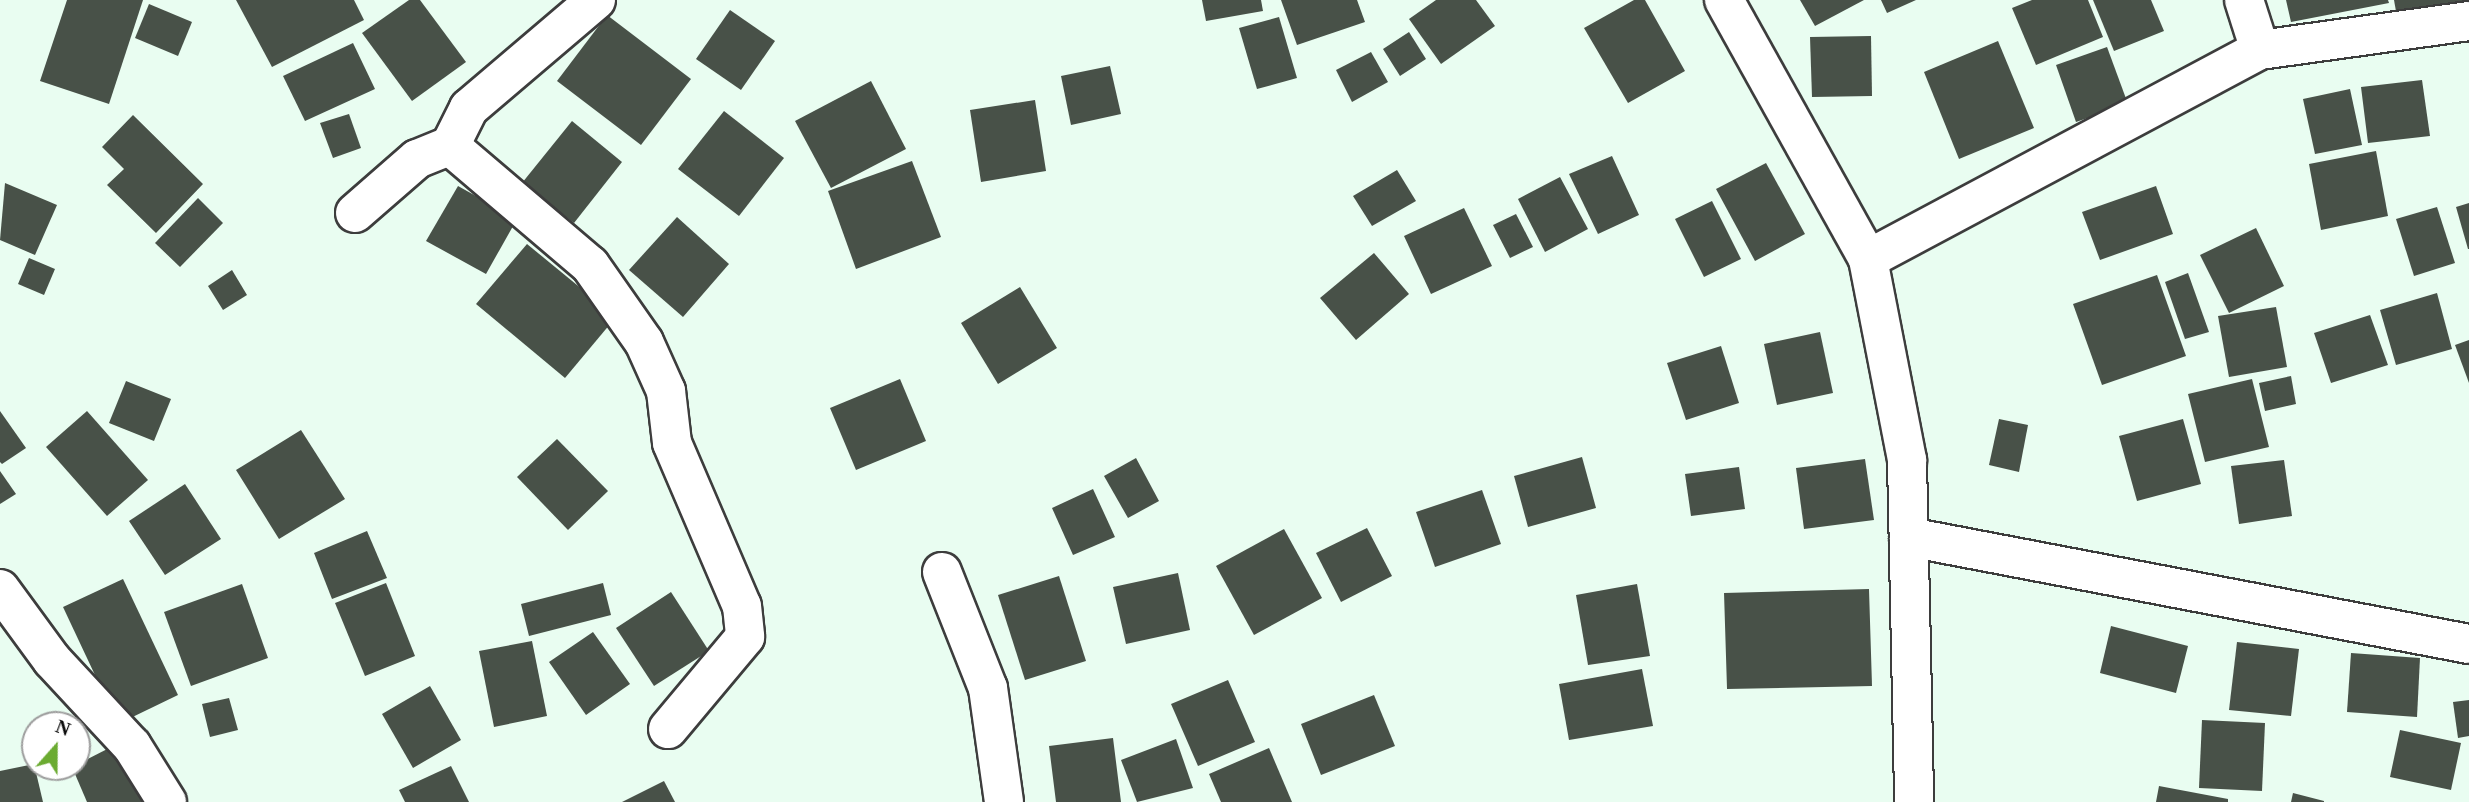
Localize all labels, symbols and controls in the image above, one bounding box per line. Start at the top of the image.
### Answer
north arrow [21,711,91,781]
text: N [53,716,73,740]

